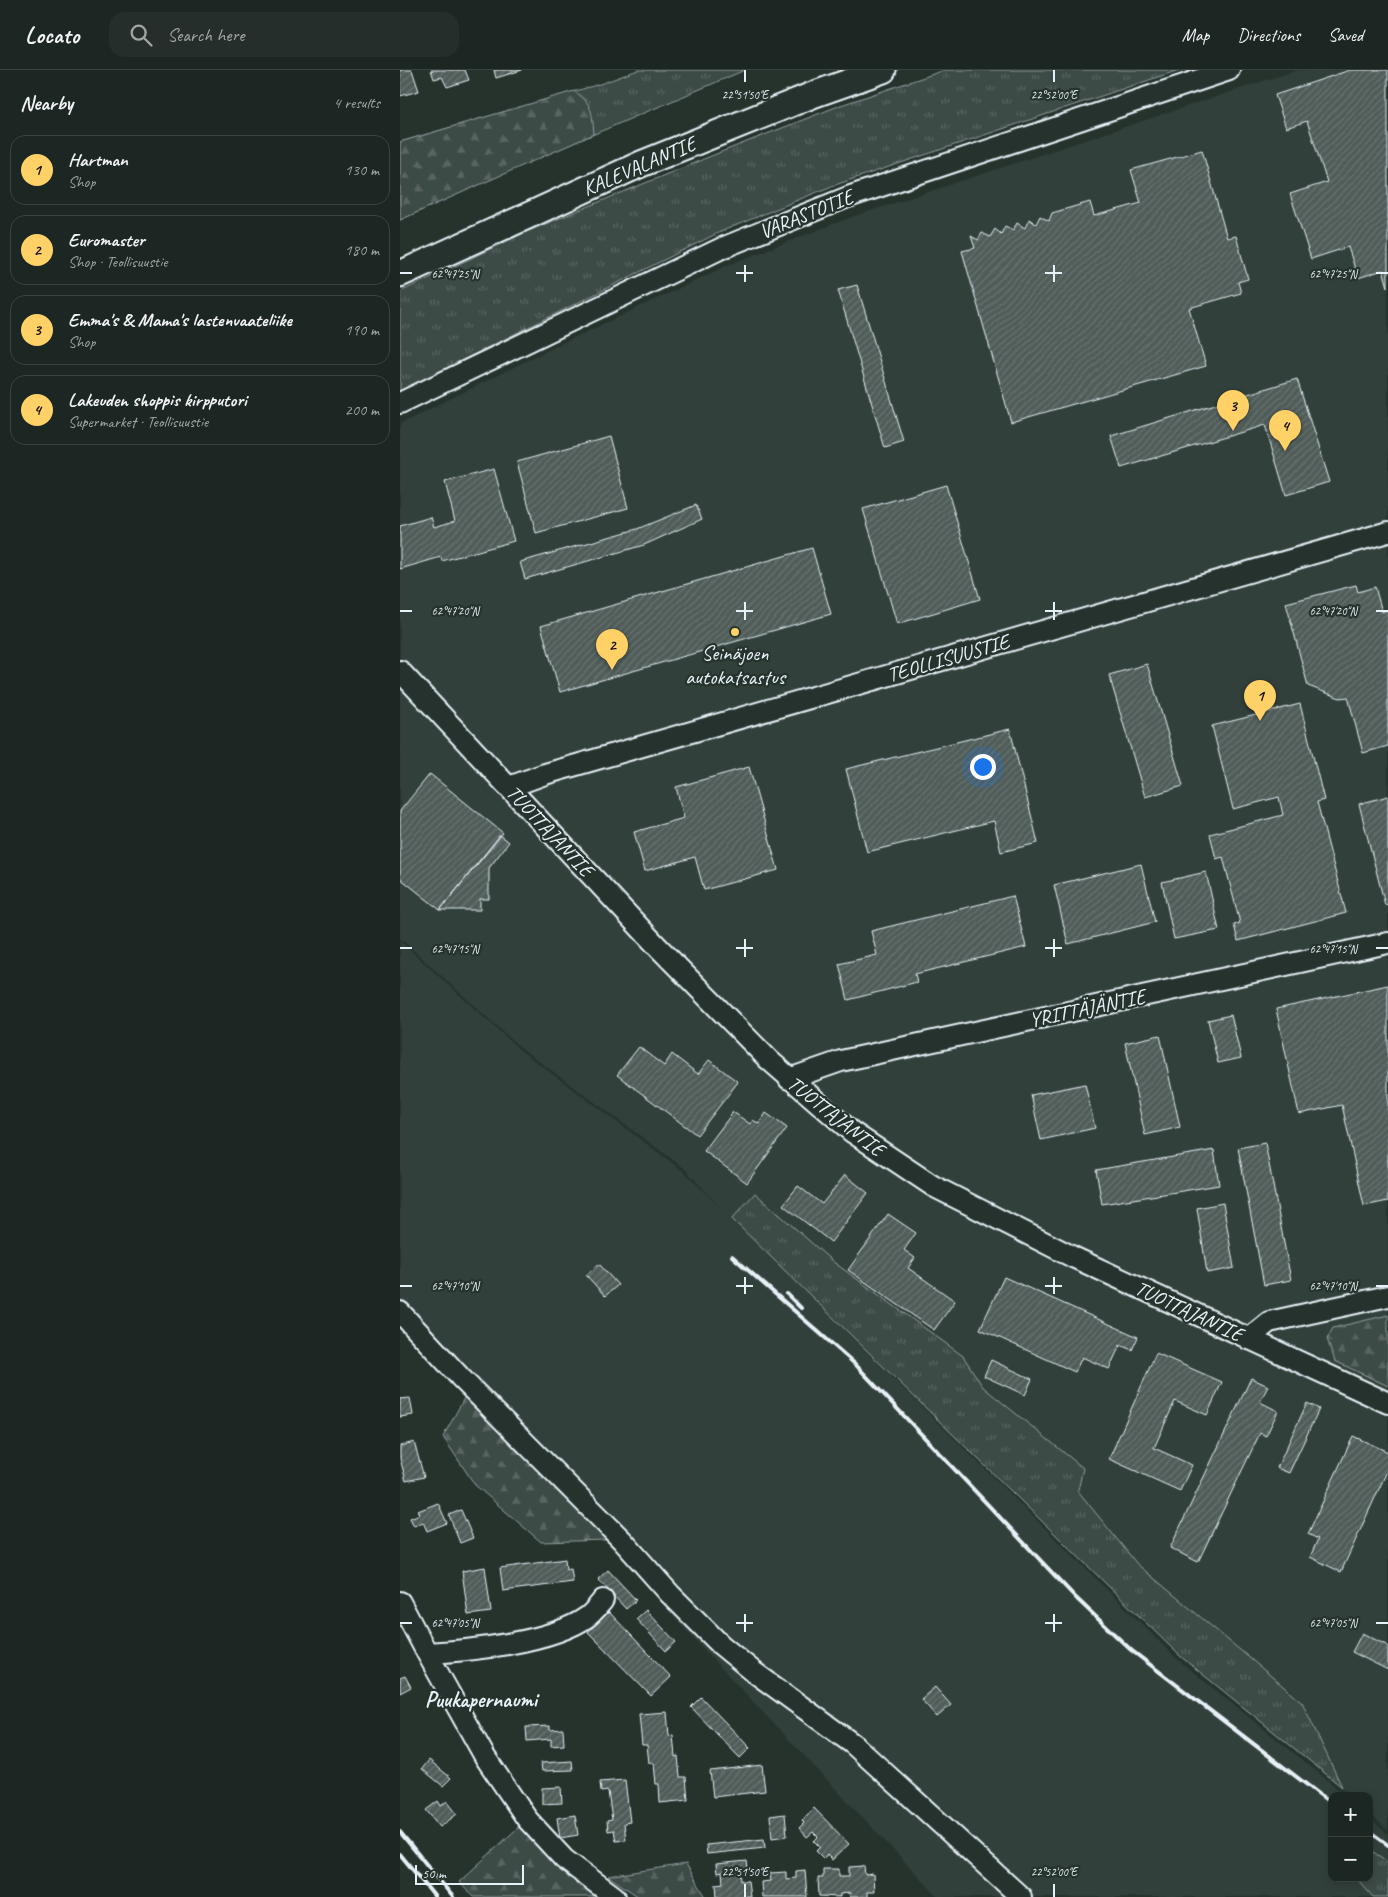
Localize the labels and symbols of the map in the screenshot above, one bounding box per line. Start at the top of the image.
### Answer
text: 22°51'50"E [722,87,770,103]
text: 22°52'00"E [1031,87,1079,103]
street label: KALEVALANTIE [578,129,702,202]
street label: VARASTOTIE [755,182,859,245]
text: 62°47'25"N [431,266,480,282]
text: 62°47'25"N [1309,266,1358,282]
pin: 3 [1217,390,1249,431]
pin: 4 [1269,410,1301,451]
text: 62°47'20"N [431,603,480,619]
text: 62°47'20"N [1309,603,1358,619]
marker: Seinäjoen autokatsastus [729,626,741,638]
street label: TEOLLISUUSTIE [884,627,1015,688]
pin: 2 [596,629,628,670]
place label: Seinäjoen autokatsastus [685,640,787,690]
pin: 1 [1244,680,1276,721]
your location [970,754,996,780]
street label: TUOTTAJANTIE [501,780,601,884]
text: 62°47'15"N [431,941,480,957]
text: 62°47'15"N [1309,941,1358,957]
street label: YRITTÄJÄNTIE [1027,982,1150,1033]
street label: TUOTTAJANTIE [782,1070,892,1164]
street label: TUOTTAJANTIE [1131,1275,1249,1348]
text: 62°47'10"N [431,1278,480,1294]
text: 62°47'10"N [1309,1278,1358,1294]
text: 62°47'05"N [431,1615,480,1631]
text: 62°47'05"N [1309,1615,1358,1631]
district label: Puukapernaumi [425,1686,540,1714]
scale bar [415,1862,524,1885]
text: 22°51'50"E [722,1864,770,1880]
text: 22°52'00"E [1031,1864,1079,1880]

